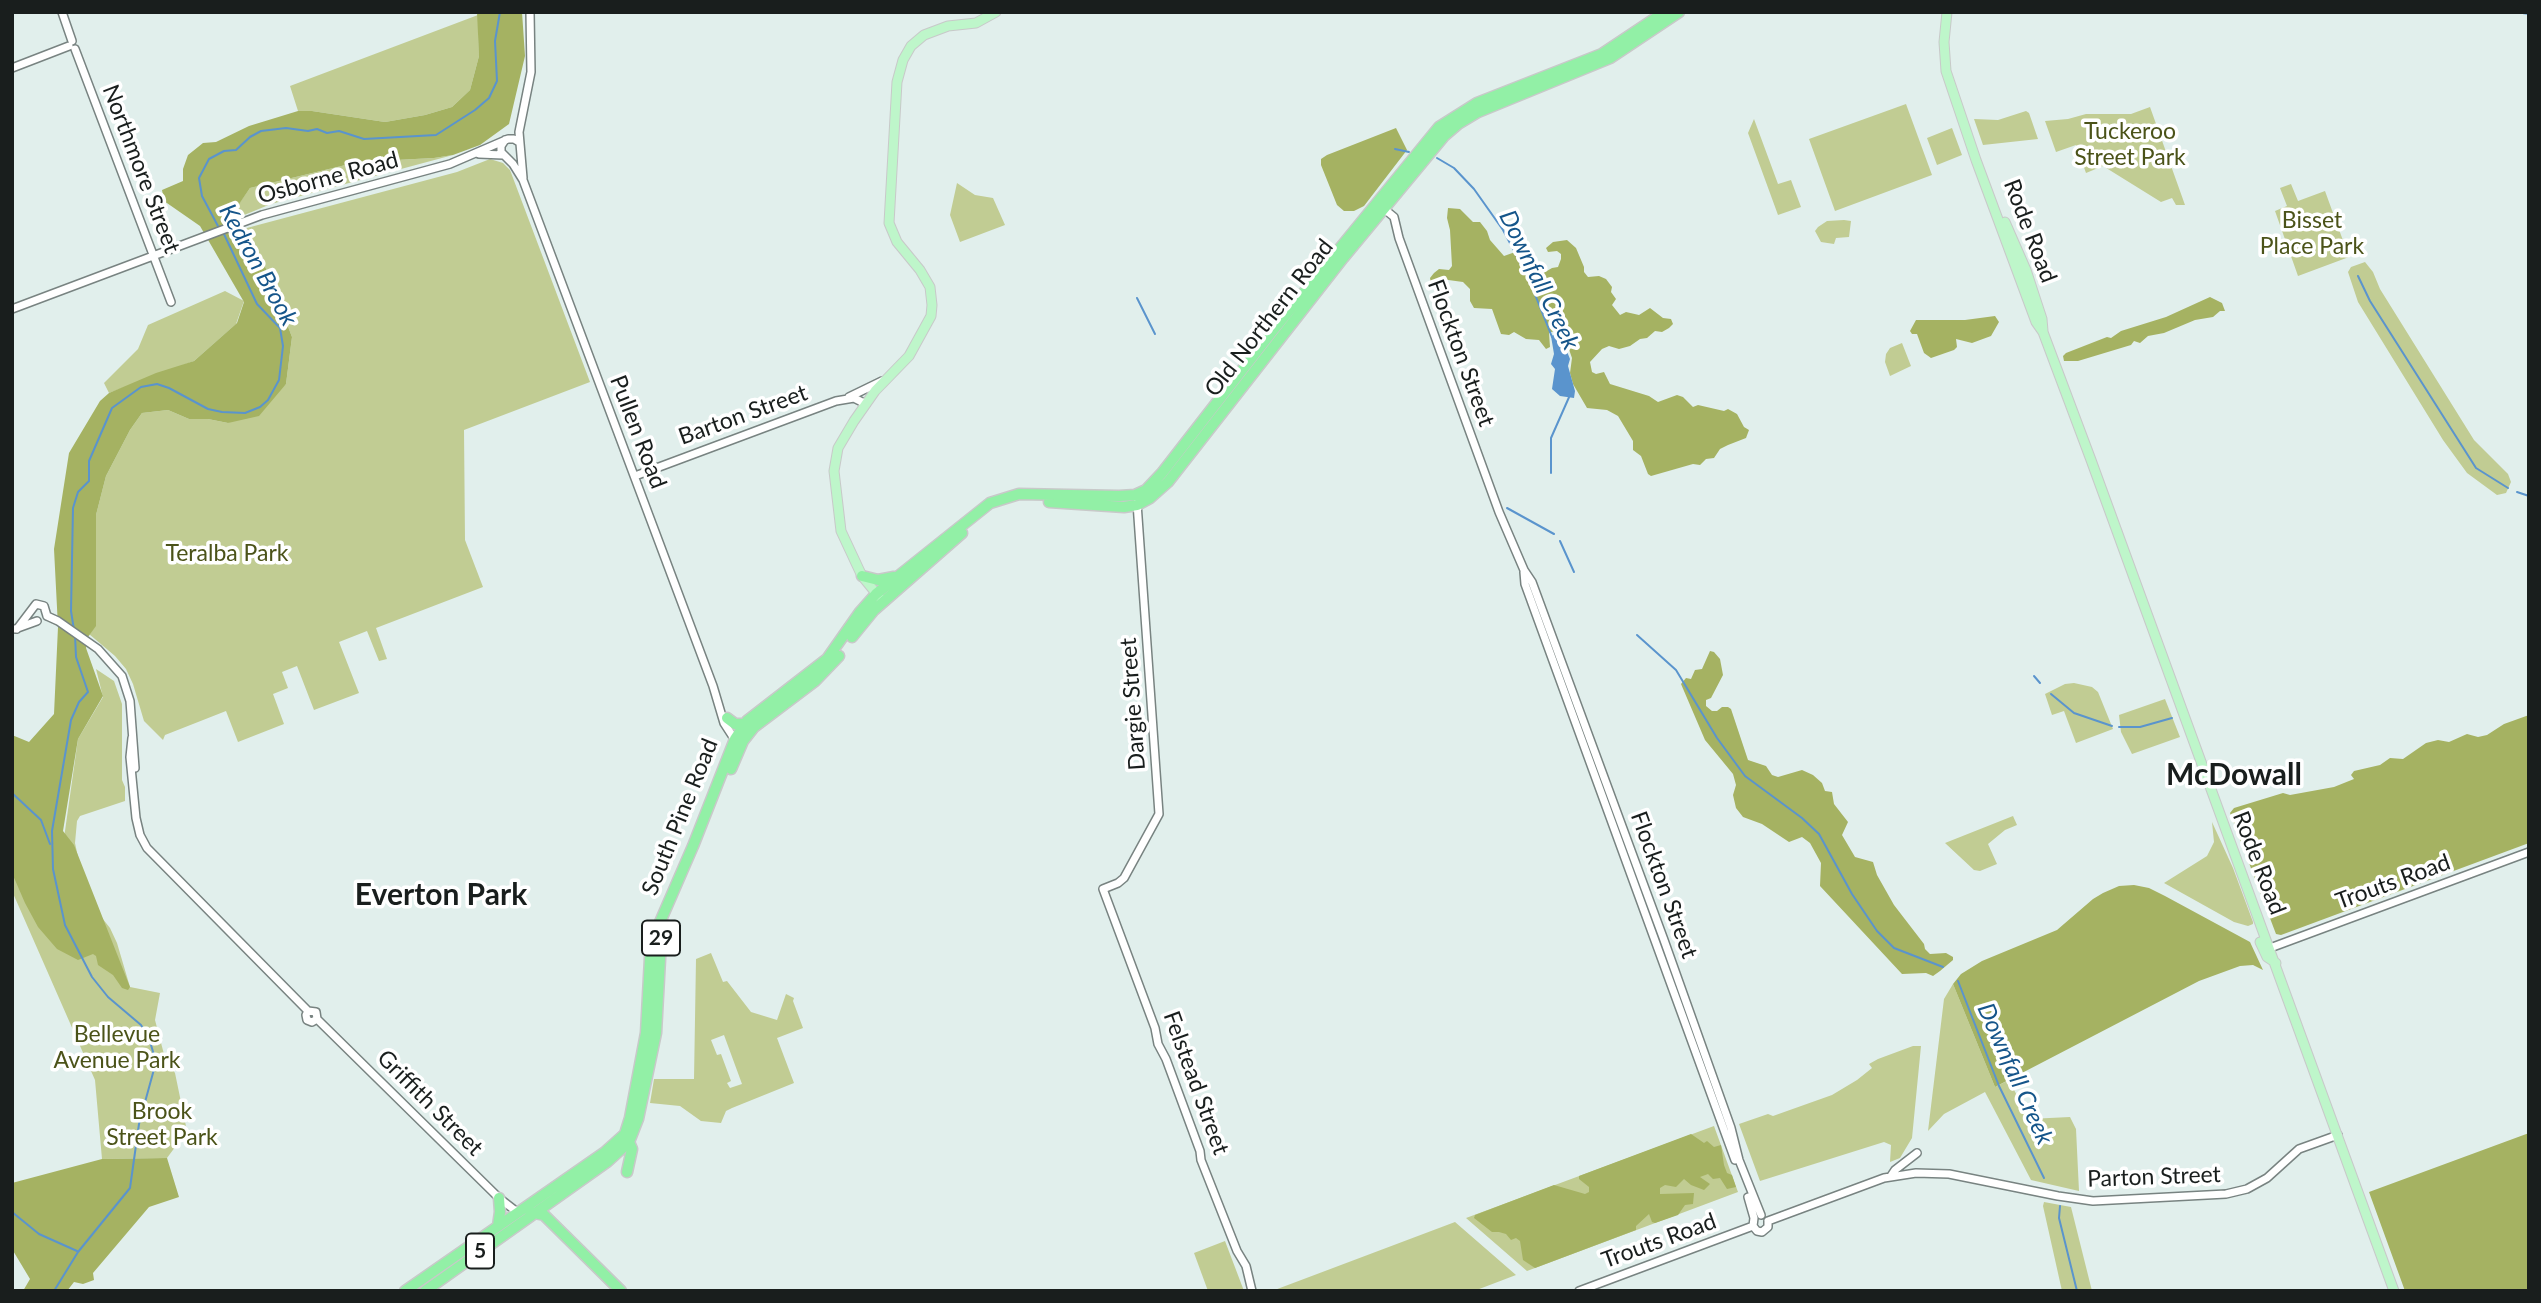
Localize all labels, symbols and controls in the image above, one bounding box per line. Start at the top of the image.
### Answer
street label: Northmore Street [96,81,186,257]
park label: Tuckeroo Street Park [2074,118,2186,172]
street label: Osborne Road [255,146,401,210]
street label: Rode Road [1998,175,2062,287]
water label: Kedron Brook [213,199,303,331]
water label: Downfall Creek [1493,205,1585,355]
park label: Bisset Place Park [2260,207,2364,261]
street label: Old Northern Road [1199,234,1339,402]
street label: Flockton Street [1422,276,1500,430]
street label: Pullen Road [604,371,672,493]
street label: Barton Street [675,379,811,451]
park label: Teralba Park [165,540,289,568]
street label: Dargie Street [1115,637,1151,771]
street label: South Pine Road [636,735,724,899]
district label: McDowall [2166,757,2302,793]
street label: Rode Road [2227,807,2291,919]
street label: Flockton Street [1625,808,1703,962]
street label: Trouts Road [2332,849,2454,915]
district label: Everton Park [355,877,527,913]
road number: 29 [642,920,680,956]
water label: Downfall Creek [1971,999,2059,1149]
street label: Felstead Street [1157,1008,1235,1158]
park label: Bellevue Avenue Park [54,1021,180,1075]
street label: Griffith Street [371,1044,489,1162]
park label: Brook Street Park [106,1098,218,1152]
street label: Parton Street [2087,1161,2221,1193]
street label: Trouts Road [1598,1208,1720,1274]
road number: 5 [466,1234,494,1268]

